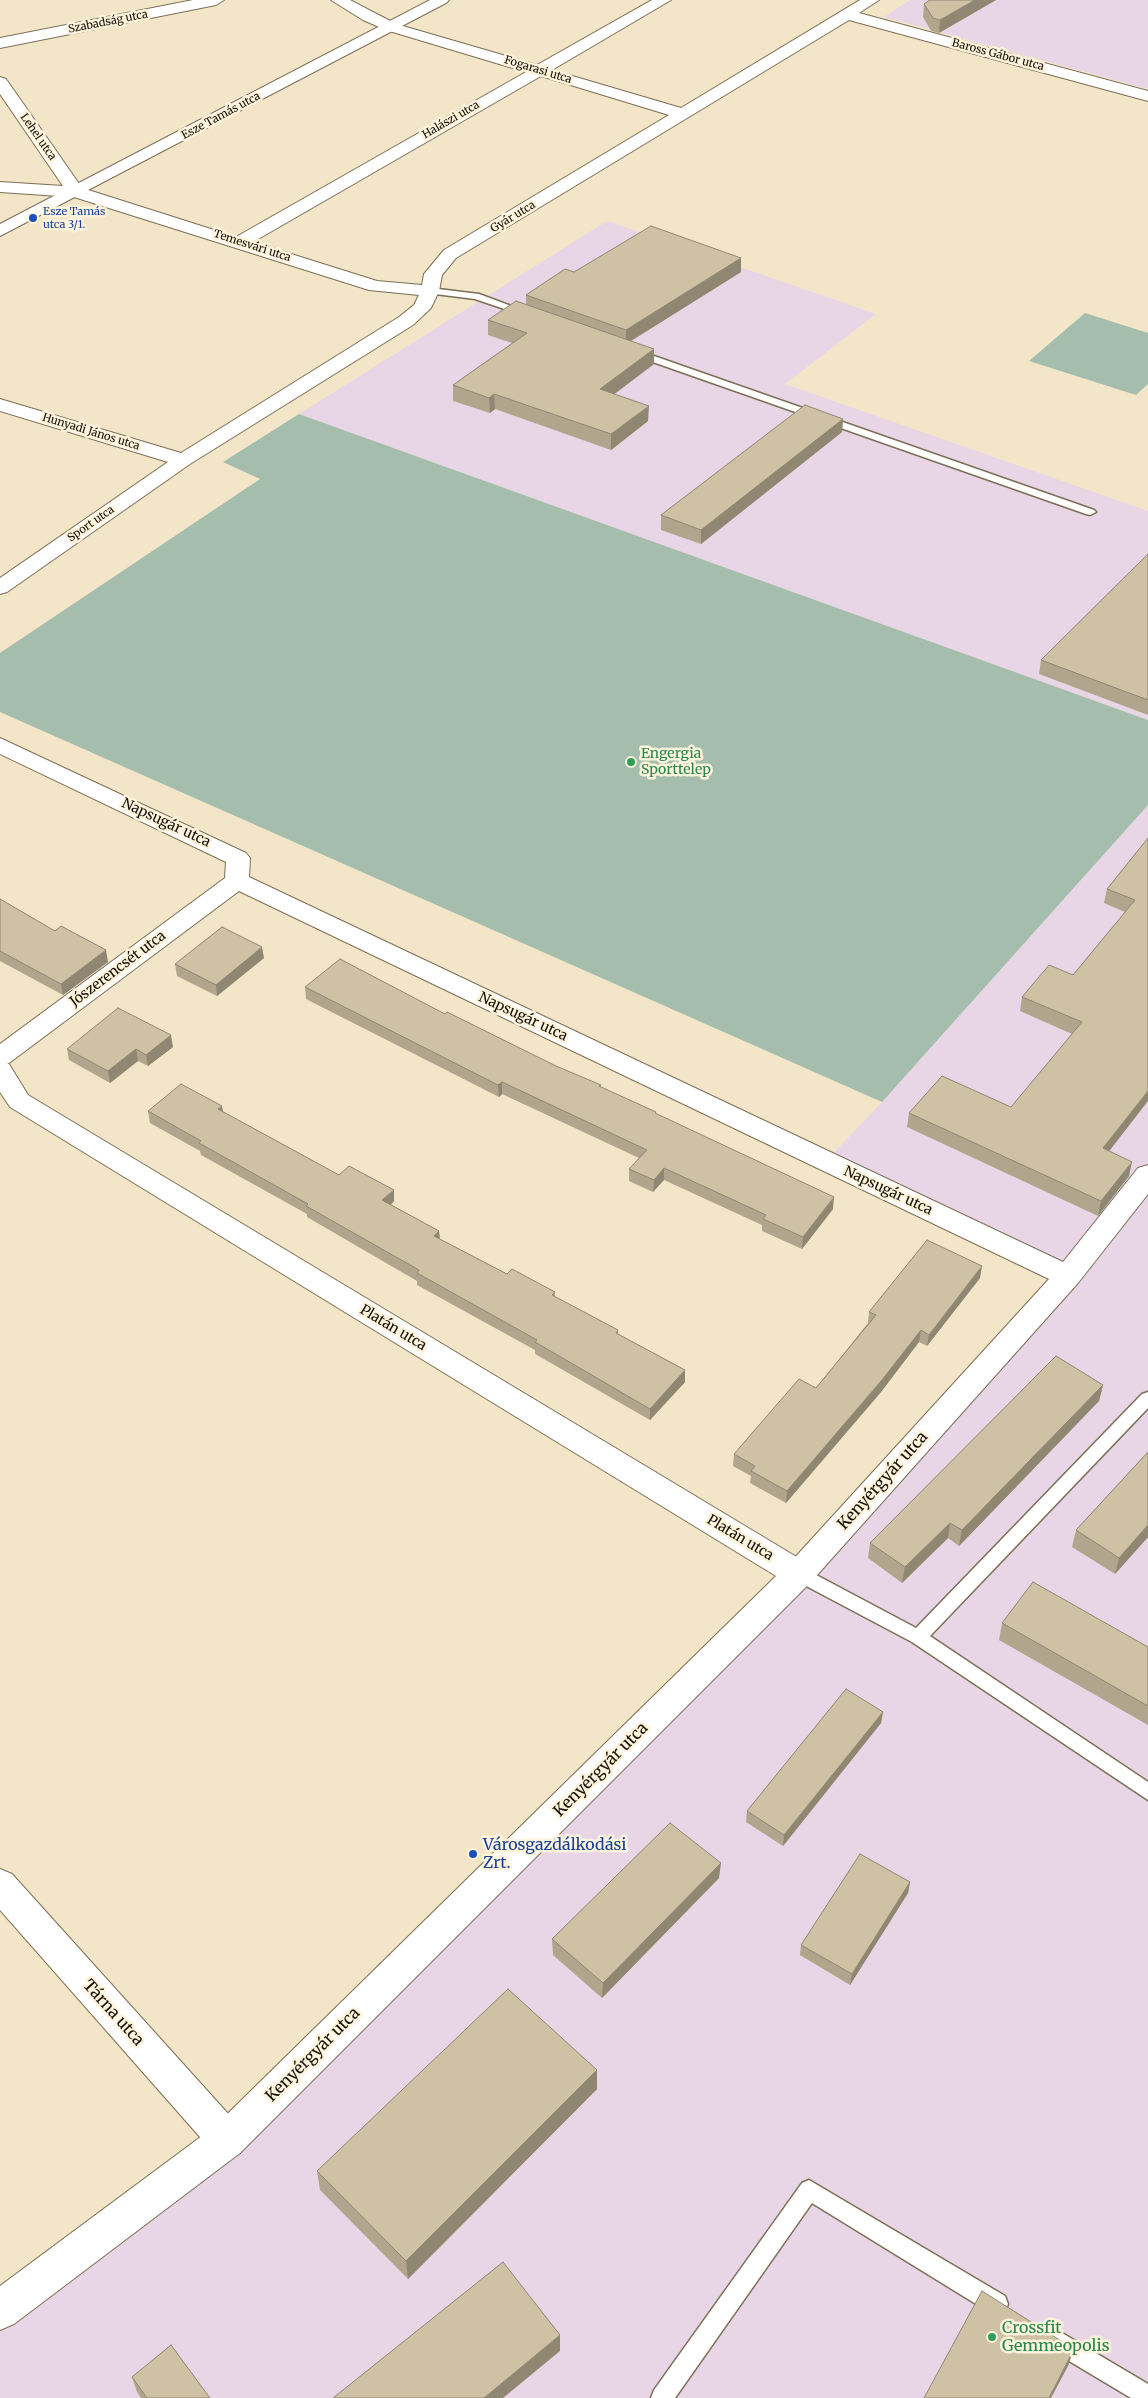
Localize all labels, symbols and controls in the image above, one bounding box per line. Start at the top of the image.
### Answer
street label: Szabadság utca [67,8,149,36]
street label: Baross Gábor utca [950,36,1046,74]
street label: Fogarasi utca [503,53,573,87]
street label: Esze Tamás utca [179,90,263,142]
street label: Halászi utca [420,98,482,142]
street label: Lehel utca [17,111,59,163]
street label: Gyár utca [488,199,538,235]
place label: Esze Tamás utca 3/1. [43,205,105,231]
marker: Esze Tamás utca 3/1. [27,212,39,224]
street label: Temesvári utca [212,227,292,265]
street label: Hunyadi János utca [41,411,141,453]
street label: Sport utca [65,503,117,545]
place label: Engergia Sporttelep [641,746,711,779]
marker: Engergia Sporttelep [625,756,637,768]
street label: Napsugár utca [119,795,213,851]
street label: Jószerencsét utca [67,928,169,1010]
street label: Napsugár utca [476,989,570,1045]
street label: Napsugár utca [841,1163,935,1219]
street label: Platán utca [357,1302,429,1354]
street label: Kenyérgyár utca [834,1428,932,1534]
street label: Platán utca [704,1512,776,1564]
street label: Kenyérgyár utca [550,1719,652,1821]
place label: Városgazdálkodási Zrt. [483,1835,626,1873]
marker: Városgazdálkodási Zrt. [467,1848,479,1860]
street label: Tárna utca [78,1976,148,2050]
street label: Kenyérgyár utca [262,2004,364,2106]
place label: Crossfit Gemmeopolis [1002,2318,1109,2356]
marker: Crossfit Gemmeopolis [986,2331,998,2343]

